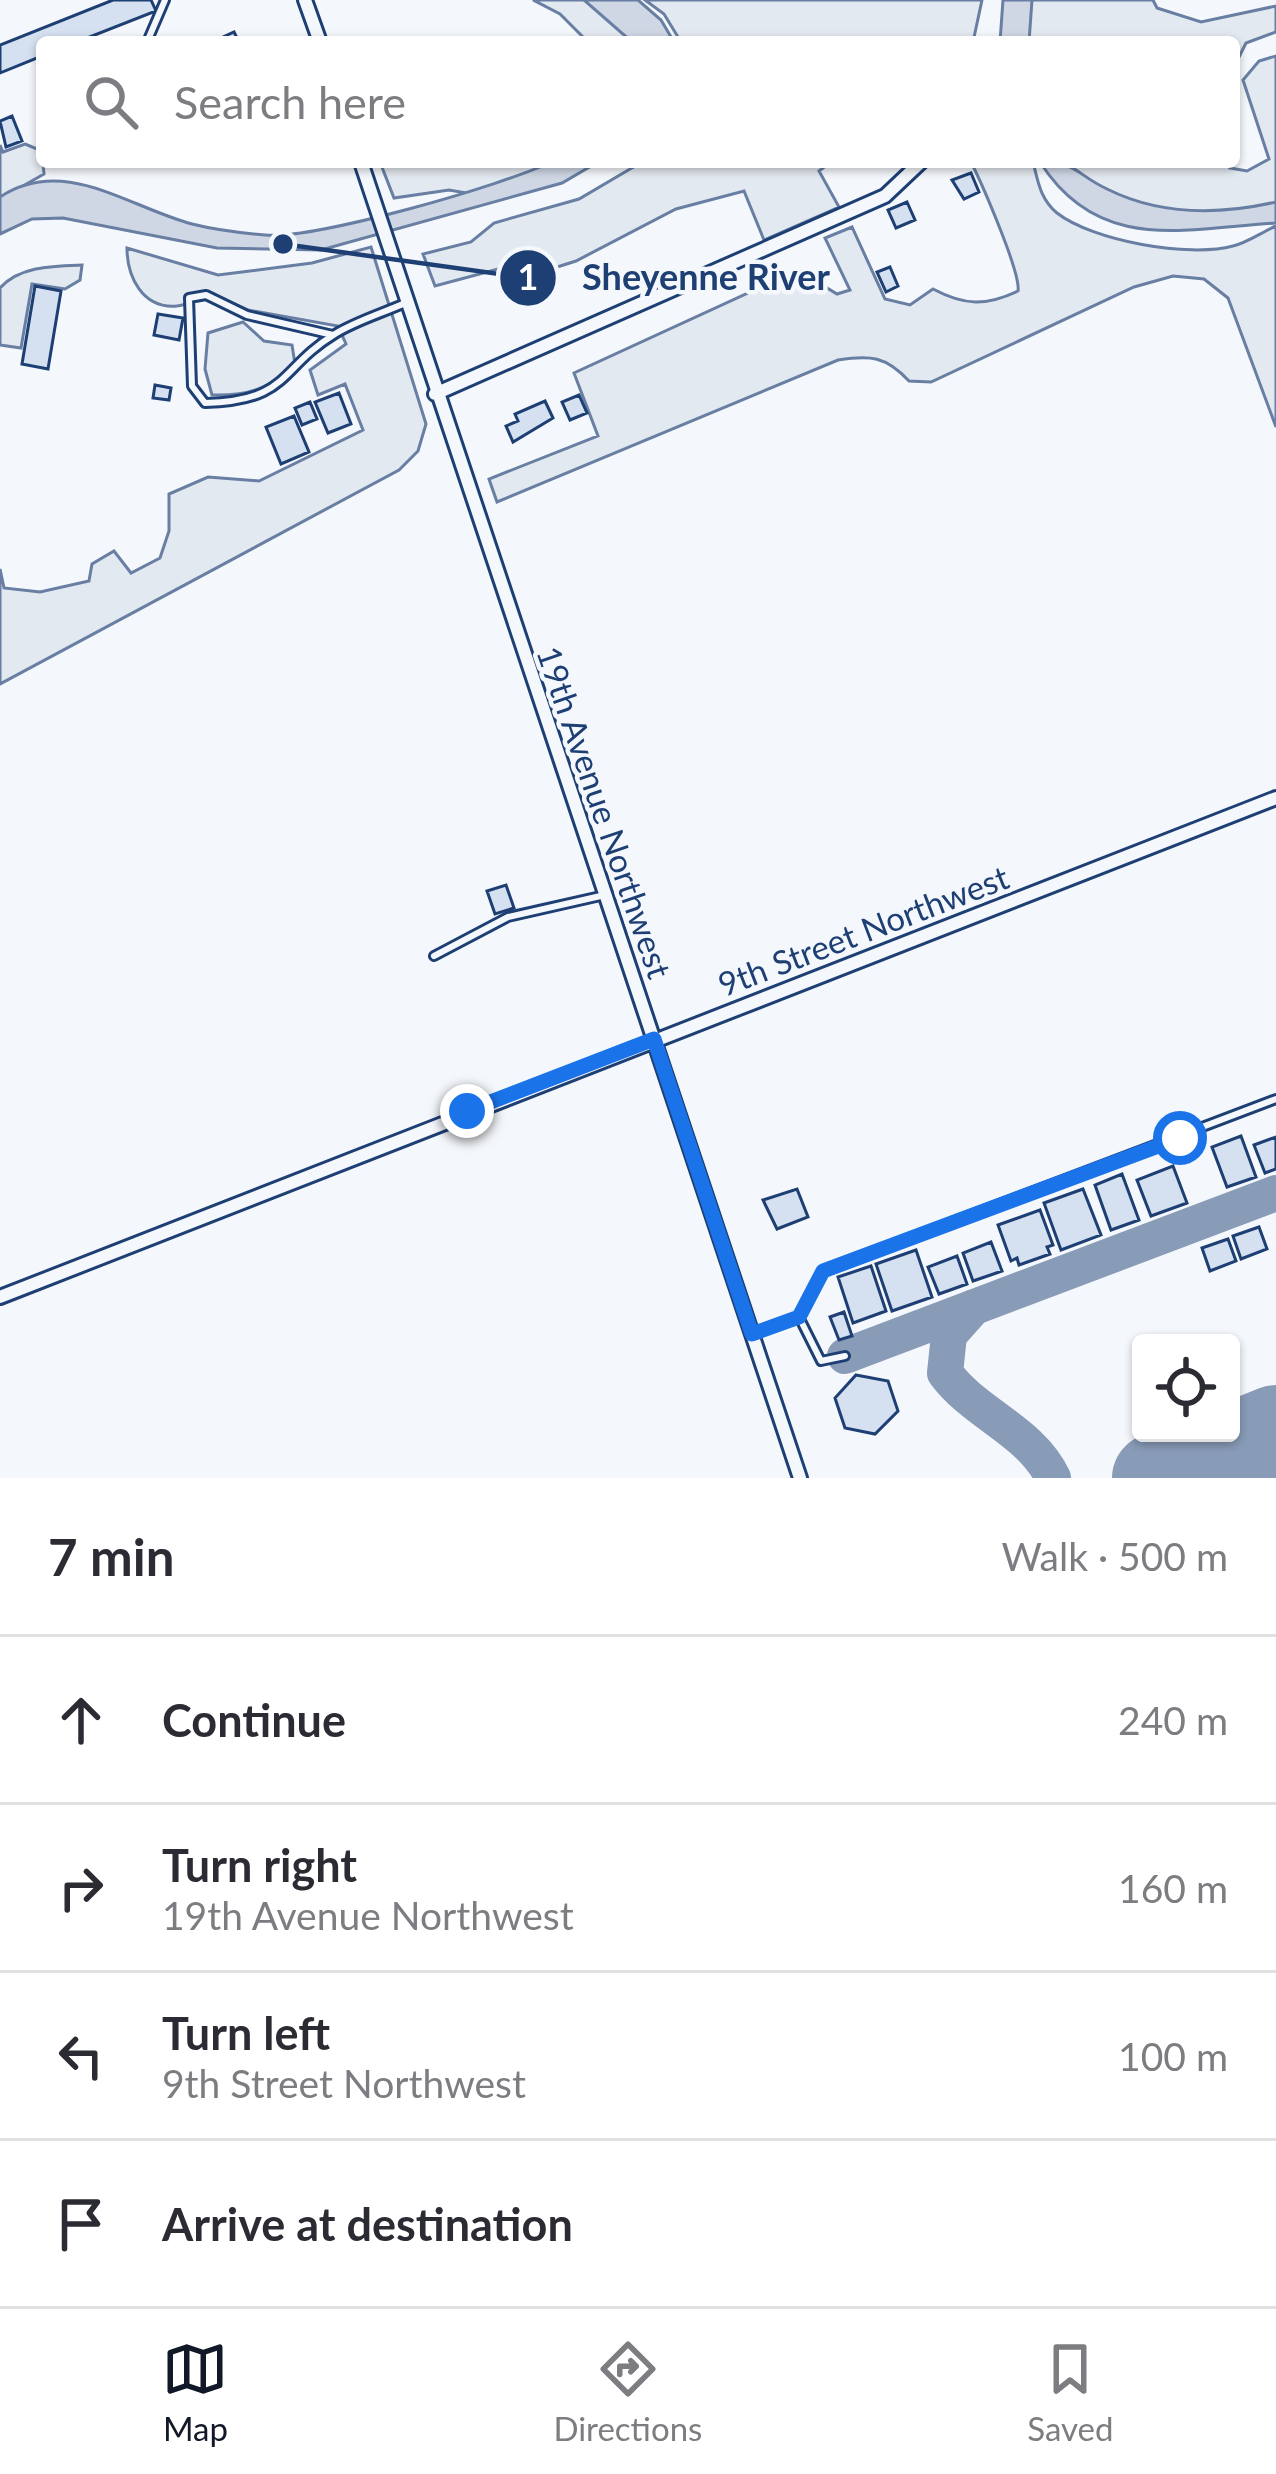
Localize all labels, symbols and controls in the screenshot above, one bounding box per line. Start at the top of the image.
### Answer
search box [36,36,1240,168]
icon: search [78,69,144,135]
text: Search here [174,75,406,129]
callout: Sheyenne River [498,242,854,314]
text: 1 [518,254,538,298]
text: Sheyenne River [582,254,830,298]
street label: 19th Avenue Northwest [529,641,681,983]
street label: 9th Street Northwest [712,856,1014,1004]
route end [440,1084,494,1138]
route start [1153,1111,1207,1165]
map controls [1132,1334,1240,1442]
button: locate [1132,1334,1240,1442]
text: 7 min [48,1526,174,1587]
text: Walk · 500 m [1001,1533,1228,1579]
icon: ahead [48,1687,114,1753]
text: Continue [162,1693,346,1747]
text: 240 m [1118,1697,1228,1743]
text: Turn right [162,1838,357,1892]
icon: right [48,1855,114,1921]
text: 160 m [1118,1865,1228,1911]
text: 19th Avenue Northwest [162,1892,574,1938]
text: Turn left [162,2006,330,2060]
icon: left [48,2023,114,2089]
text: 100 m [1118,2033,1228,2079]
text: 9th Street Northwest [162,2060,526,2106]
icon: arrive [48,2191,114,2257]
text: Arrive at destination [162,2197,573,2251]
tab: Map [162,2336,228,2448]
tab: Directions [553,2336,702,2448]
tab: Saved [1027,2336,1114,2448]

